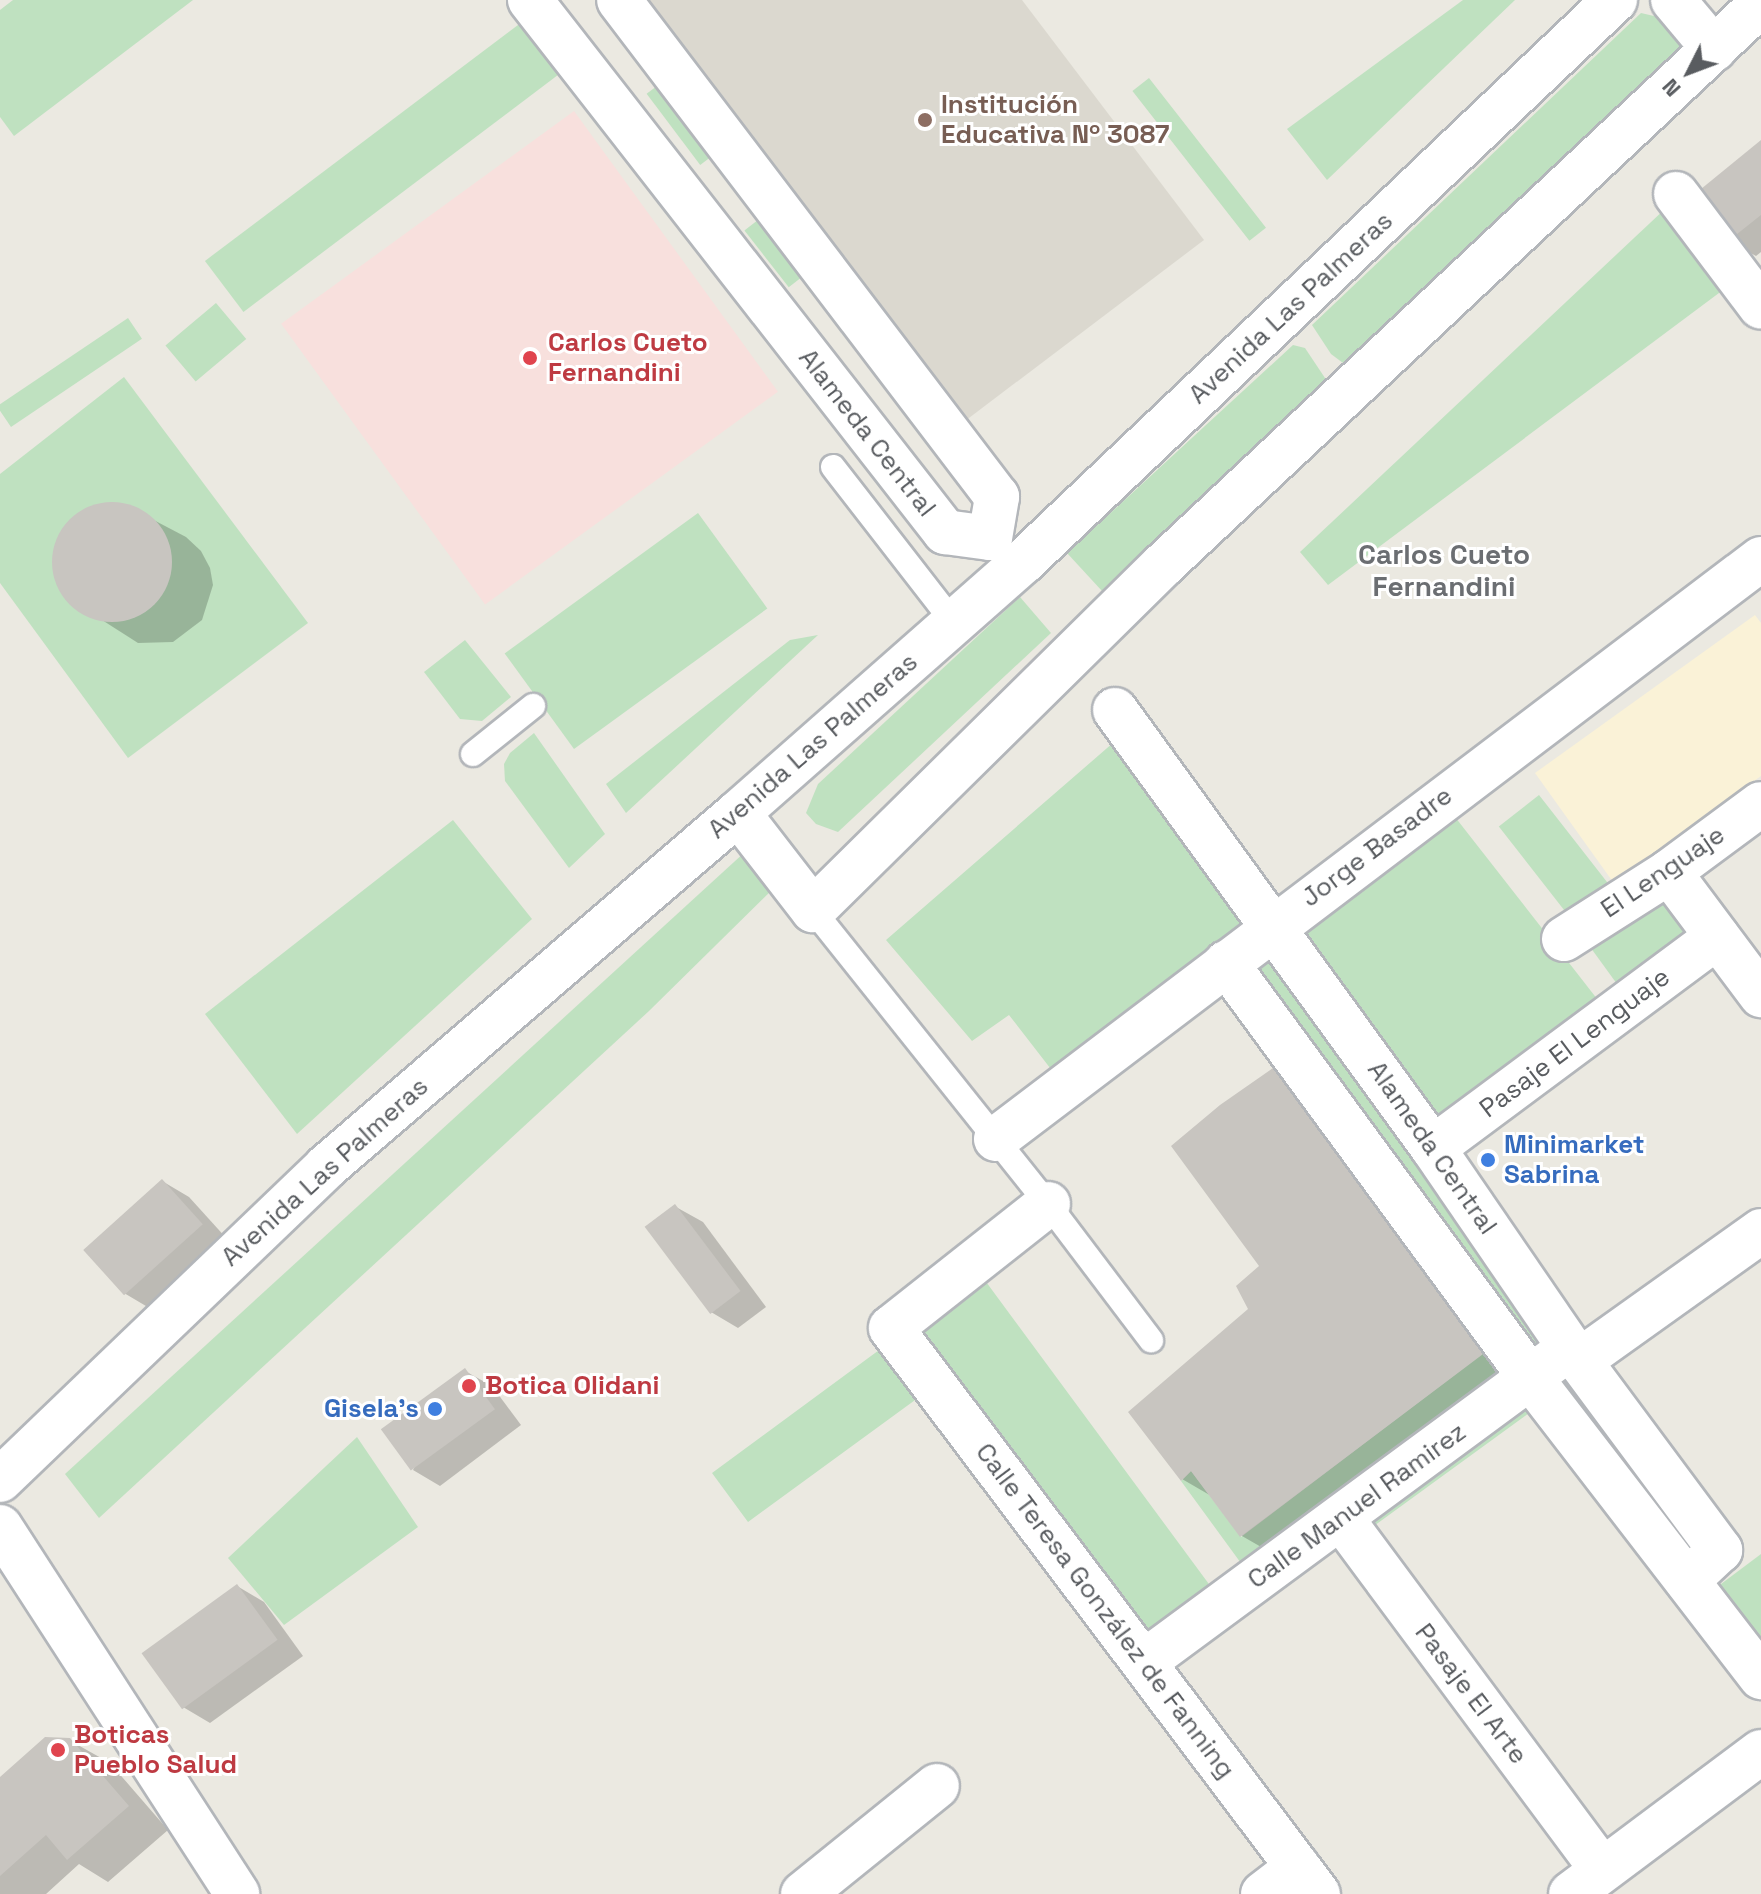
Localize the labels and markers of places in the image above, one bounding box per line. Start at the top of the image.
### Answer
place label: Institución Educativa Nº 3087 [941,89,1169,150]
marker: Institución Educativa Nº 3087 [916,111,934,129]
place label: Carlos Cueto Fernandini [548,327,708,388]
marker: Carlos Cueto Fernandini [519,347,541,369]
place label: Minimarket Sabrina [1504,1129,1645,1190]
marker: Minimarket Sabrina [1479,1151,1497,1169]
place label: Botica Olidani [485,1370,659,1402]
marker: Botica Olidani [460,1377,478,1395]
place label: Gisela's [324,1393,419,1425]
marker: Gisela's [426,1400,444,1418]
place label: Boticas Pueblo Salud [74,1719,237,1780]
marker: Boticas Pueblo Salud [49,1741,67,1759]

